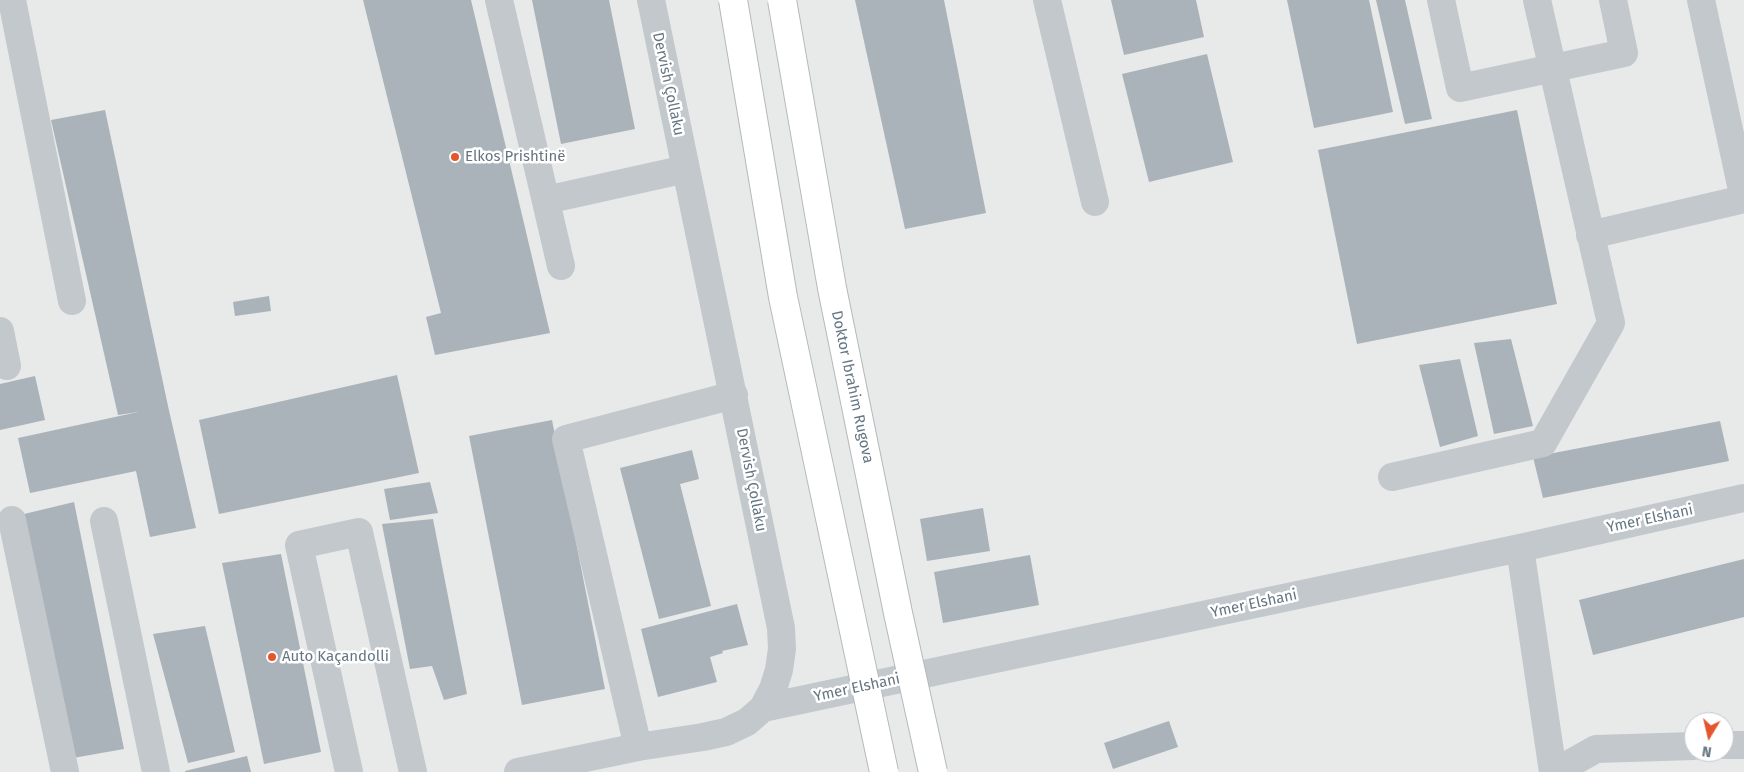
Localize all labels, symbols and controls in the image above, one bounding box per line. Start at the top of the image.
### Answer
street label: Dervish Çollaku [648,31,688,137]
place label: Elkos Prishtinë [465,148,565,166]
marker: Elkos Prishtinë [449,151,461,163]
street label: Doktor Ibrahim Rugova [827,309,877,465]
street label: Dervish Çollaku [732,427,770,533]
street label: Ymer Elshani [1605,501,1695,537]
street label: Ymer Elshani [1209,586,1299,622]
place label: Auto Kaçandolli [282,648,389,666]
marker: Auto Kaçandolli [266,651,278,663]
street label: Ymer Elshani [812,670,902,706]
north arrow [1684,712,1734,762]
text: N [1701,742,1713,760]

